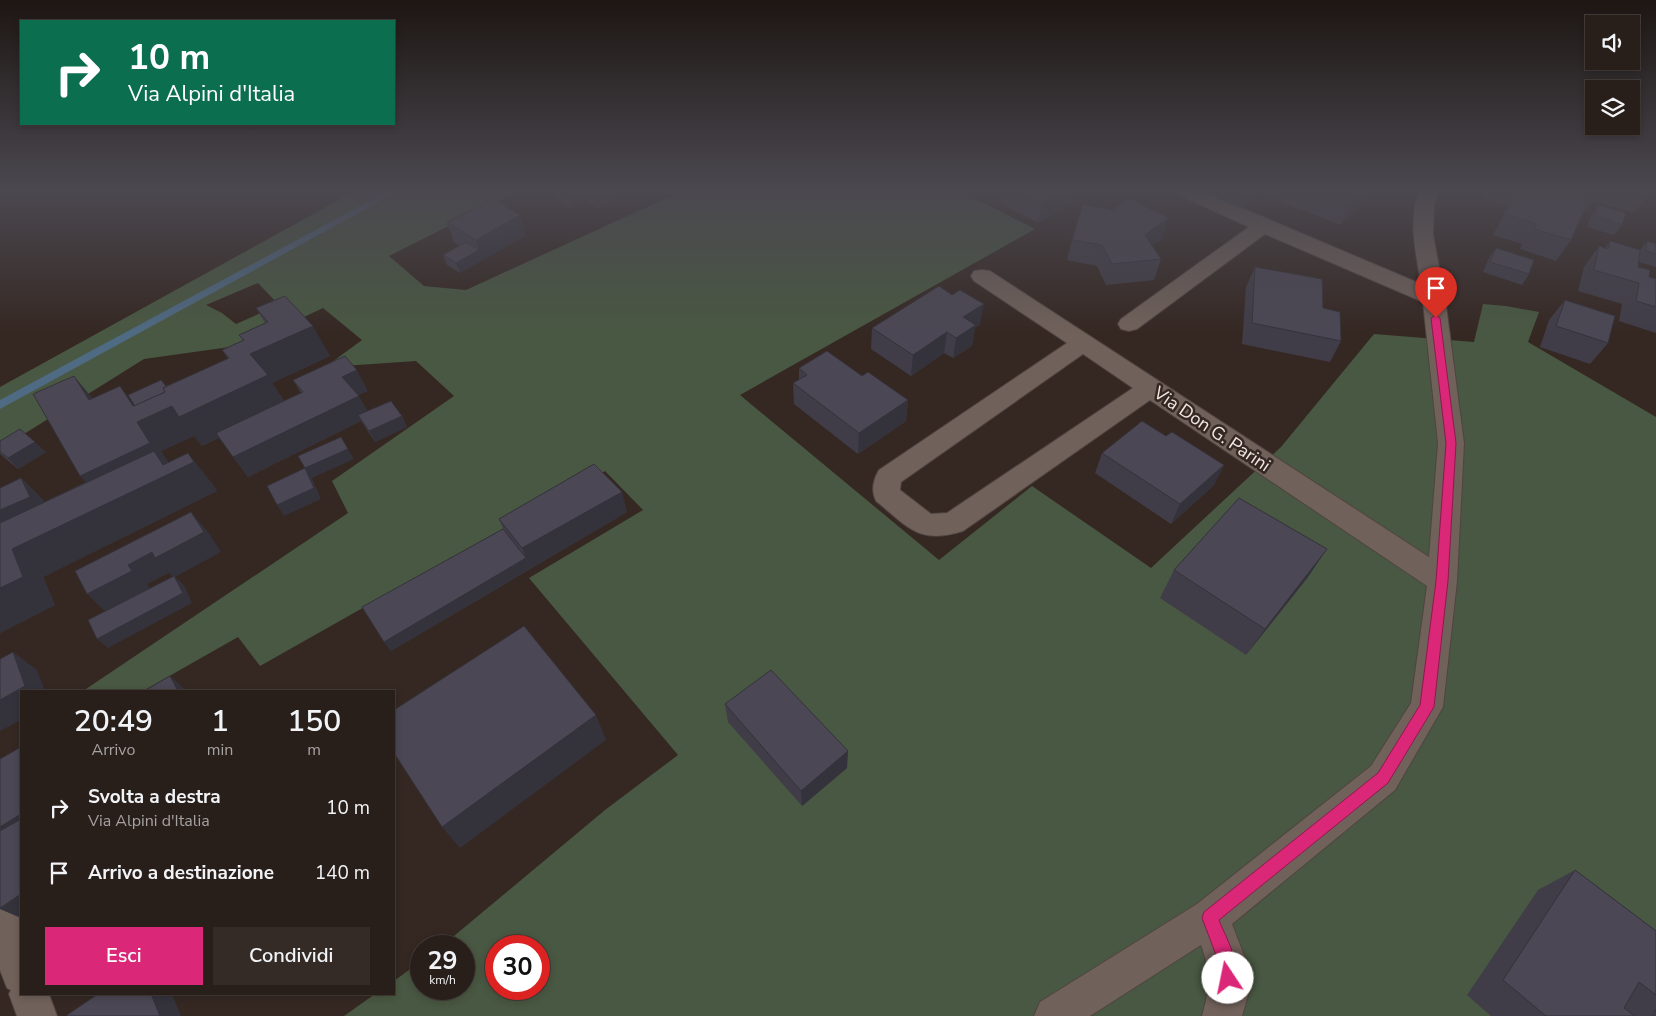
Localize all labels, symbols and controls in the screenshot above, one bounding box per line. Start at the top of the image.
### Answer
map controls [1585,15,1640,135]
button: sound [1585,15,1640,70]
text: 10 m [128,34,210,81]
icon: right [45,40,110,105]
text: Via Alpini d'Italia [128,79,295,109]
button: layers [1585,80,1640,135]
pin [1415,267,1457,318]
icon: arrive [1422,274,1450,302]
street label: Via Don G. Parini [1148,380,1275,477]
text: 20:49 [74,701,153,742]
text: 1 [211,701,229,742]
text: 150 [287,701,341,742]
text: Arrivo [91,739,135,761]
text: min [207,739,233,761]
text: m [307,739,321,761]
text: Svolta a destra [88,784,221,810]
icon: right [45,794,73,822]
text: 10 m [326,795,370,821]
text: Via Alpini d'Italia [88,810,210,832]
icon: arrive [45,859,73,887]
text: Arrivo a destinazione [88,860,274,886]
text: 140 m [315,860,370,886]
button: Esci [45,927,203,985]
button: Condividi [213,927,370,985]
speed limit sign: 30 [485,935,550,1000]
text: 29 [427,944,458,978]
position arrow [1201,951,1253,1003]
text: km/h [429,972,456,988]

